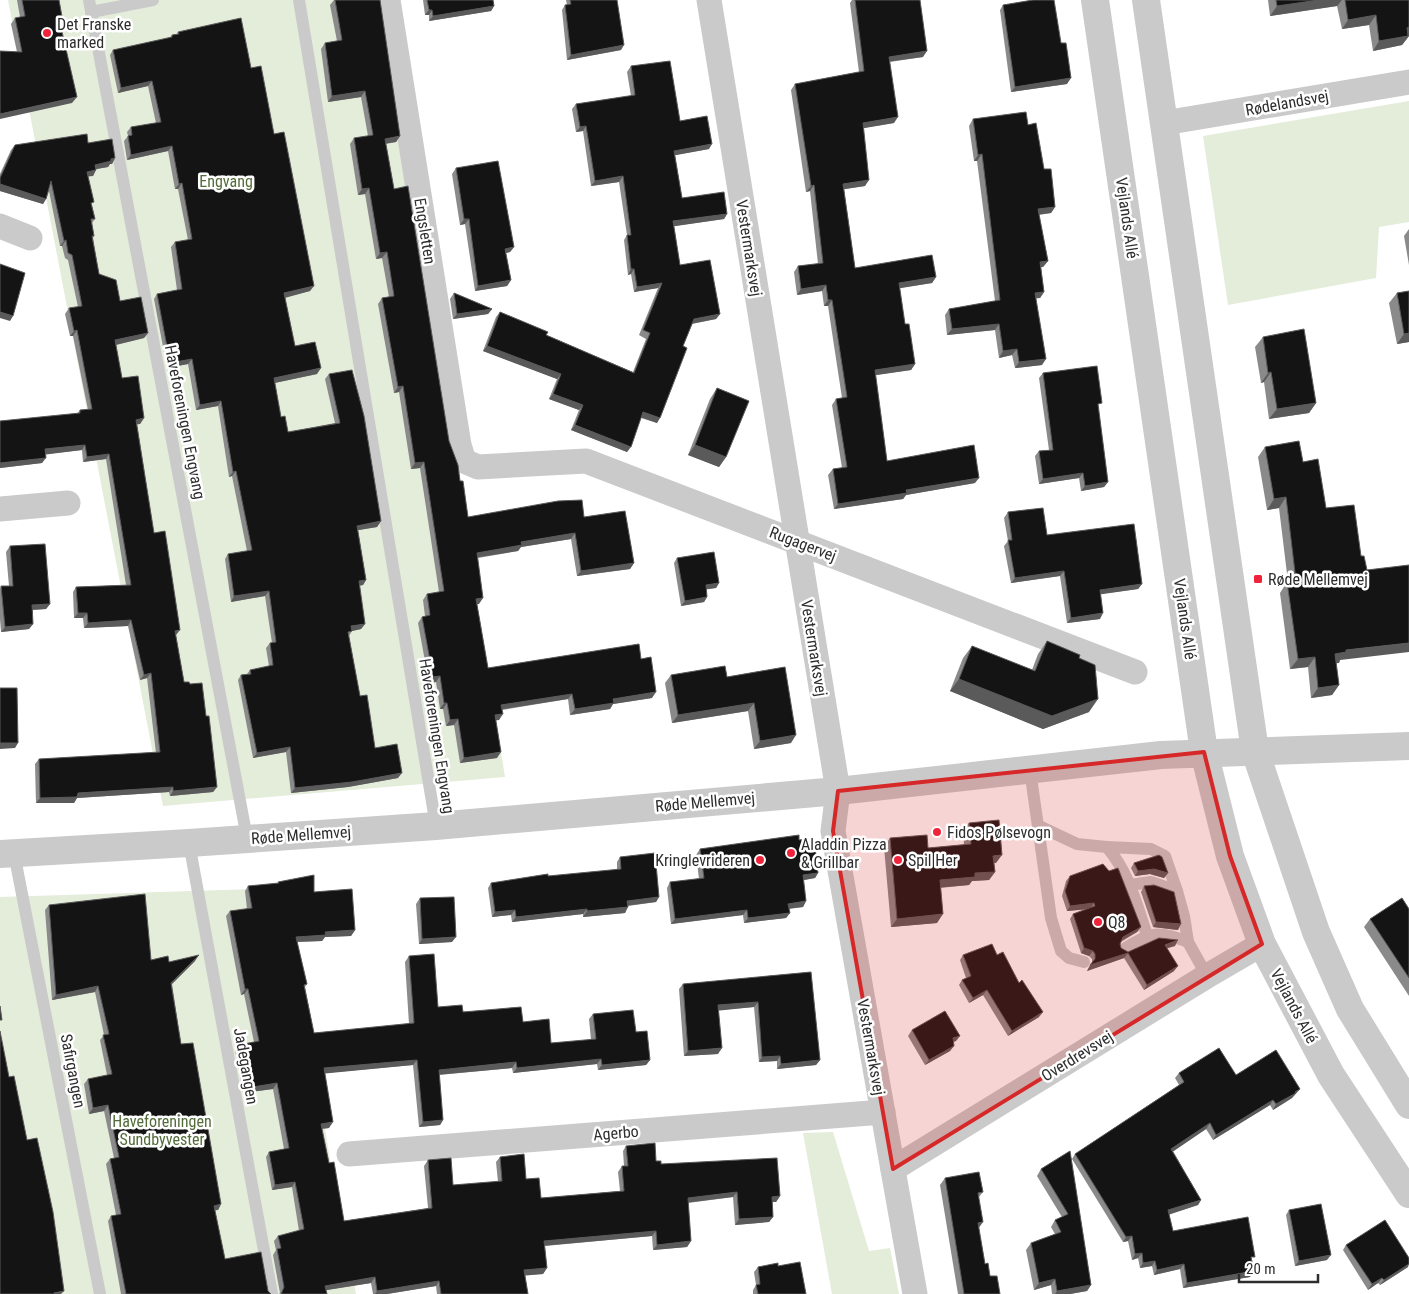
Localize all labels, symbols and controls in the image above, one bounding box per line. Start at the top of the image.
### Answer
place label: Det Franske marked [57,15,131,52]
marker: Det Franske marked [41,27,53,39]
street label: Rødelandsvej [1244,86,1330,120]
park label: Engvang [199,172,253,191]
street label: Vejlands Allé [1112,176,1142,260]
street label: Engsletten [410,197,440,265]
street label: Vestermarksvej [732,198,766,298]
street label: Haveforeningen Engvang [161,343,209,501]
street label: Rugagervej [767,523,839,565]
place label: Røde Mellemvej [1268,570,1368,589]
marker: Røde Mellemvej [1252,573,1264,585]
street label: Vejlands Allé [1170,577,1200,661]
street label: Vestermarksvej [797,598,831,698]
street label: Haveforeningen Engvang [415,657,459,815]
street label: Røde Mellemvej [654,788,756,816]
street label: Røde Mellemvej [251,822,351,848]
place label: Fidos Pølsevogn [947,823,1051,842]
marker: Fidos Pølsevogn [931,826,943,838]
place label: Aladdin Pizza & Grillbar [801,835,887,872]
marker: Aladdin Pizza & Grillbar [785,847,797,859]
place label: Kringlevrideren [655,851,750,870]
place label: Spil Her [908,851,958,870]
marker: Kringlevrideren [754,854,766,866]
marker: Spil Her [892,854,904,866]
place label: Q8 [1108,913,1126,932]
marker: Q8 [1092,916,1104,928]
street label: Vejlands Allé [1266,965,1322,1047]
street label: Vestermarksvej [853,997,889,1097]
street label: Jadegangen [230,1026,262,1106]
street label: Overdrevsvej [1038,1027,1116,1085]
street label: Safirgangen [57,1032,89,1110]
park label: Haveforeningen Sundbyvester [112,1112,212,1149]
street label: Agerbo [593,1122,639,1144]
scale bar [1239,1252,1318,1284]
text: 20 m [1246,1260,1276,1278]

